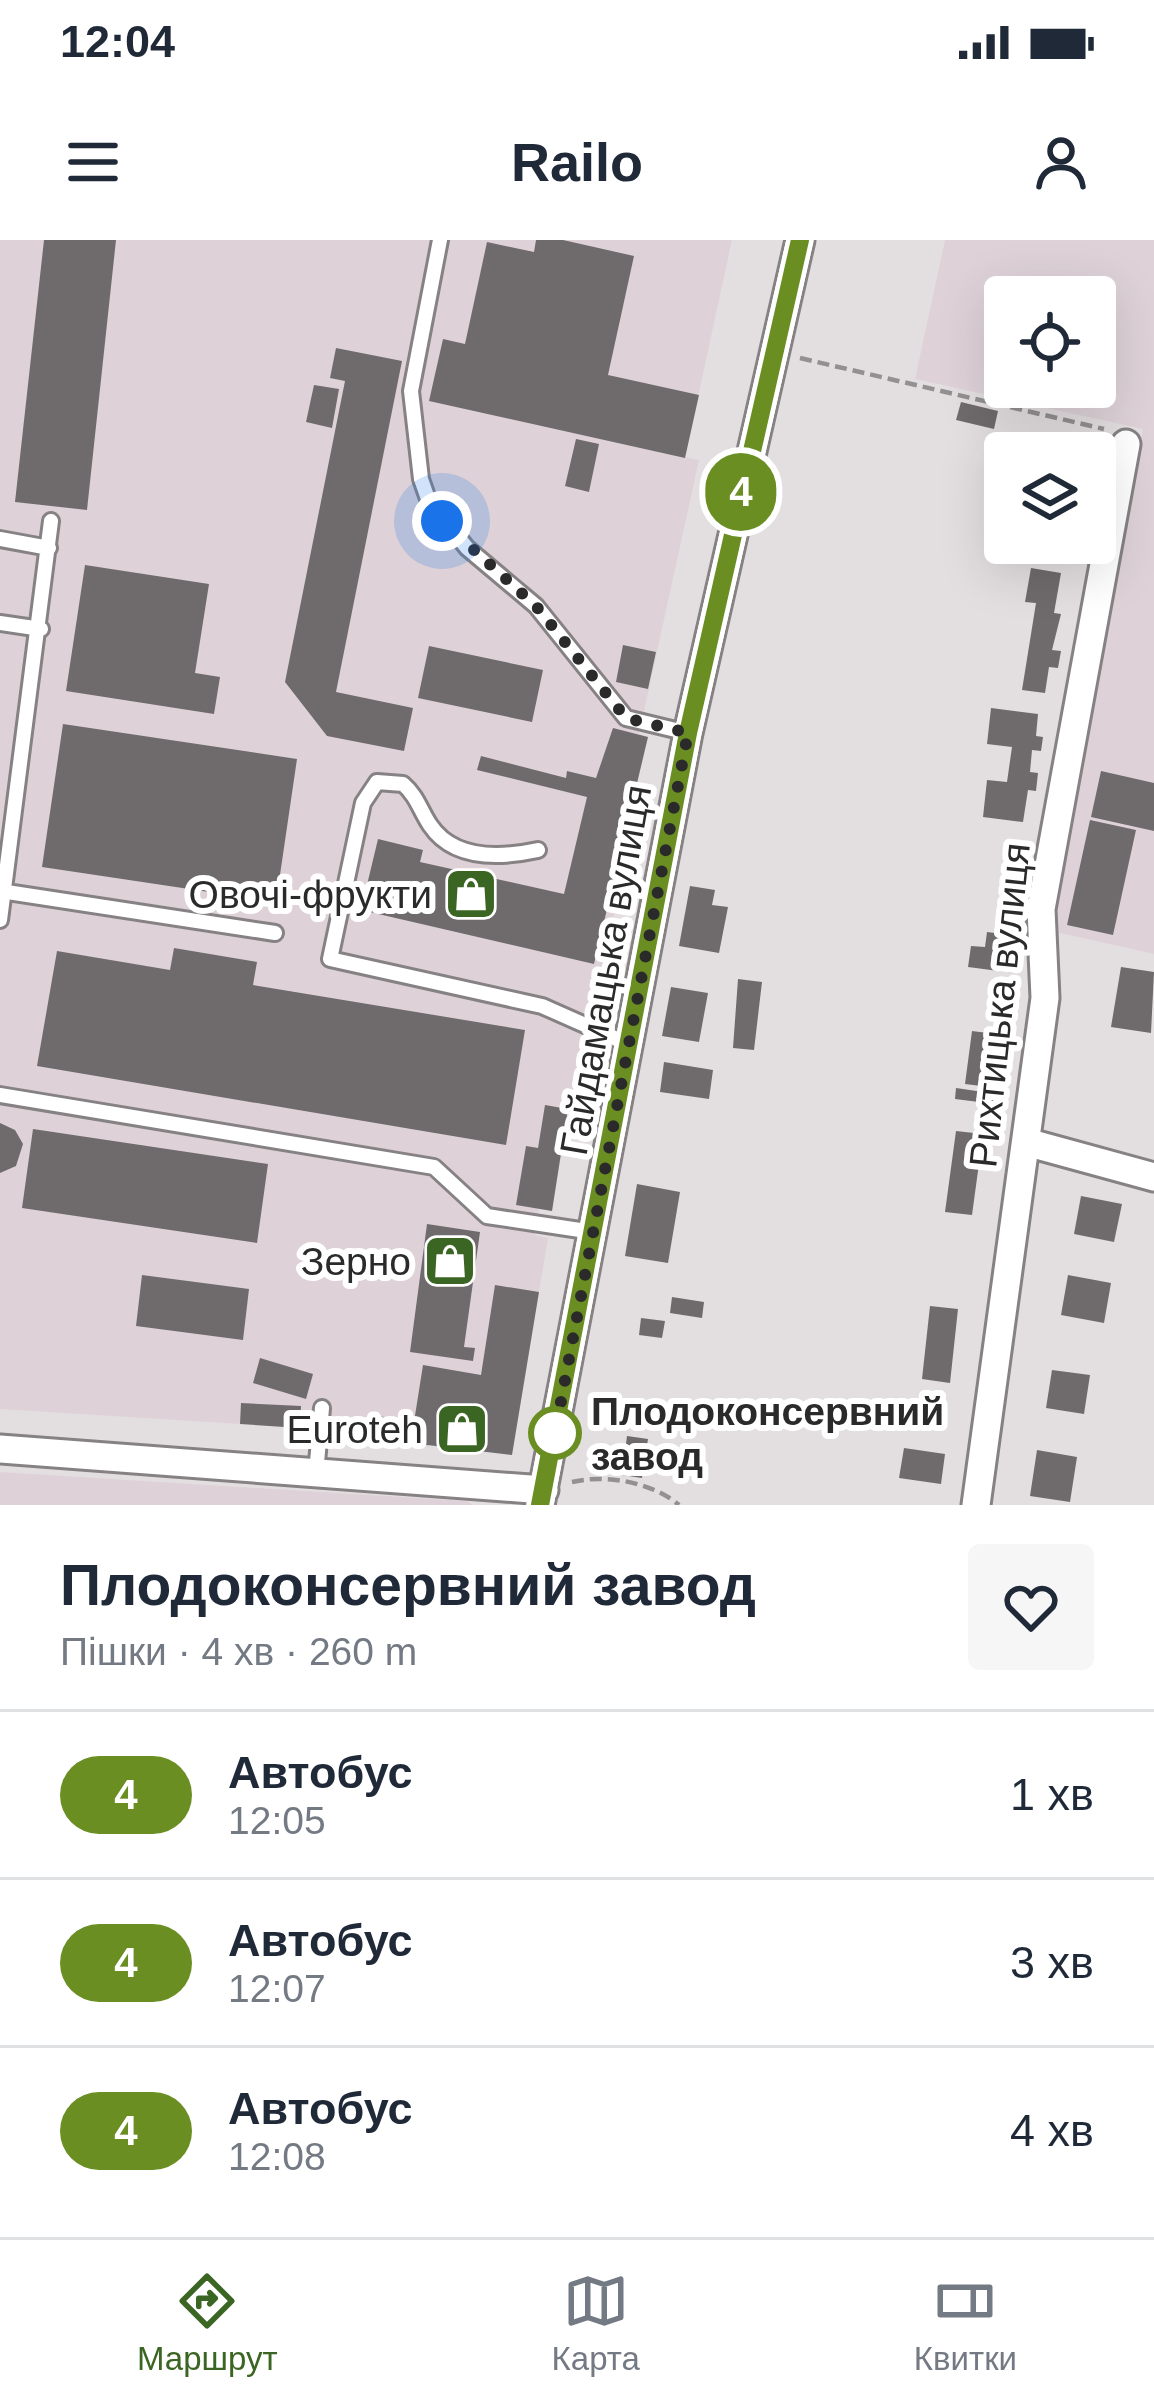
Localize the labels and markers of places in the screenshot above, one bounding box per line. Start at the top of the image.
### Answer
shop icon: Овочі-фрукти [443,866,499,922]
place label: Овочі-фрукти [189,873,432,916]
shop icon: Зерно [422,1233,478,1289]
place label: Зерно [301,1240,411,1283]
place label: Плодоконсервний завод [591,1390,944,1478]
shop icon: Euroteh [434,1401,490,1457]
place label: Euroteh [286,1408,423,1451]
marker: Плодоконсервний завод [530,1408,580,1458]

